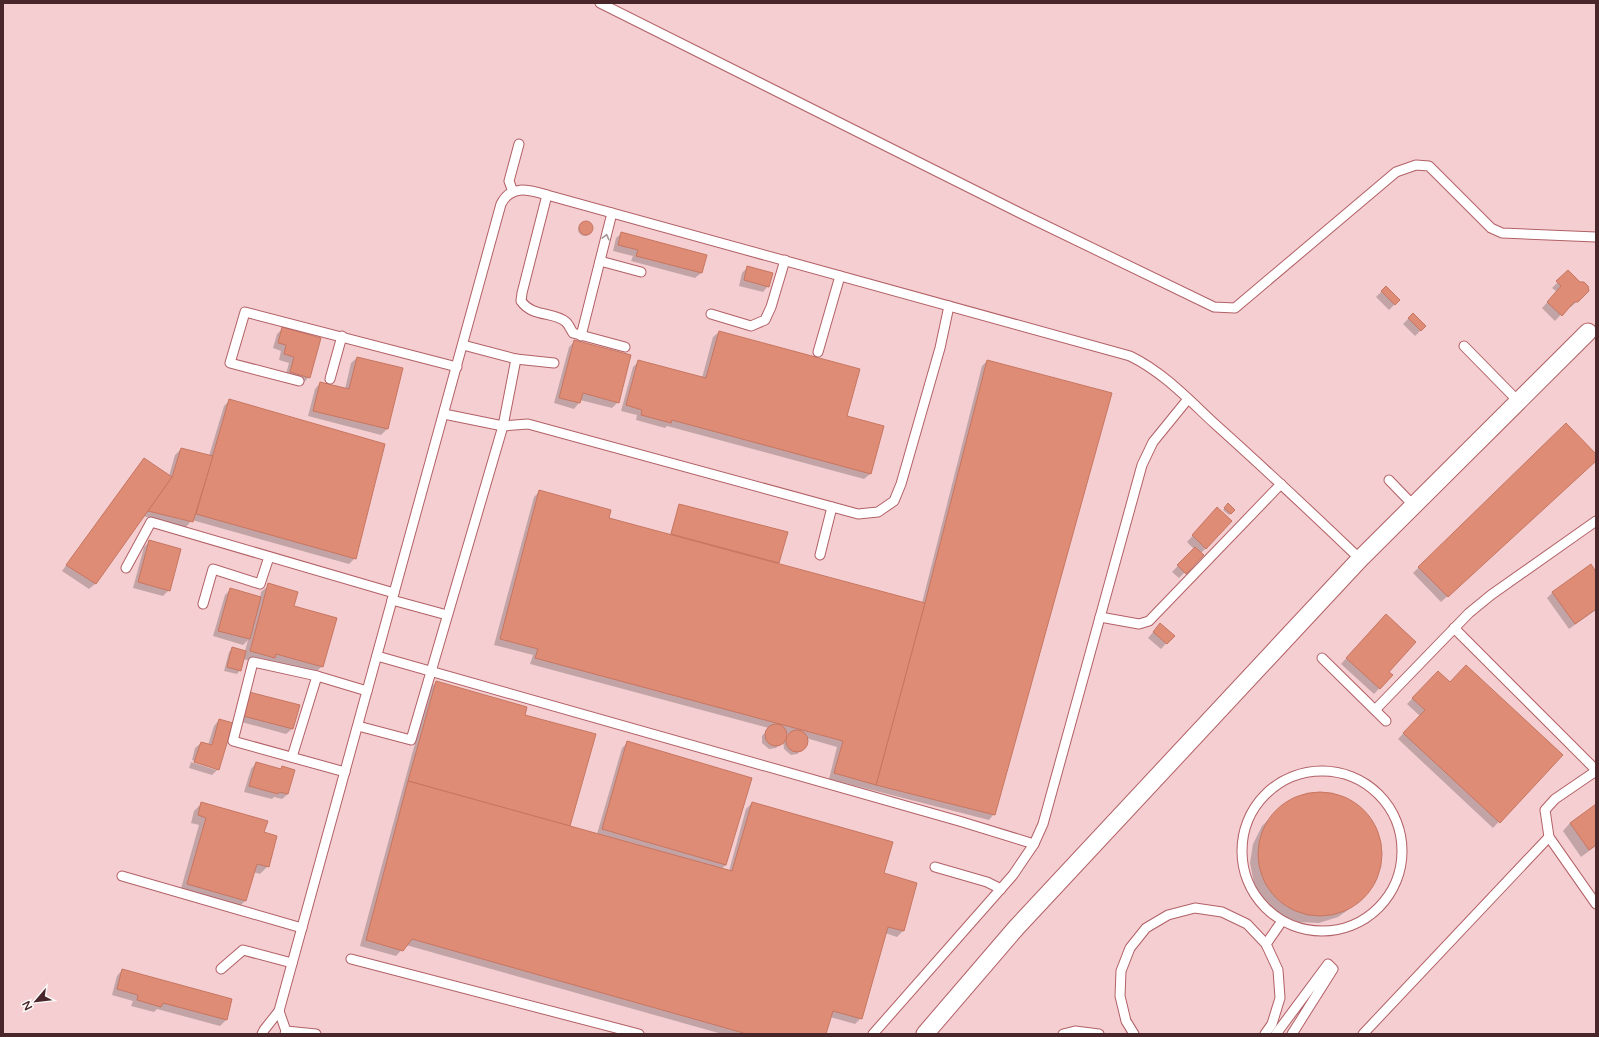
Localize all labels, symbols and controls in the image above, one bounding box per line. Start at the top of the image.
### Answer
one-way arrow [601,233,610,240]
north arrow [16,981,56,1021]
text: N [20,999,35,1012]

